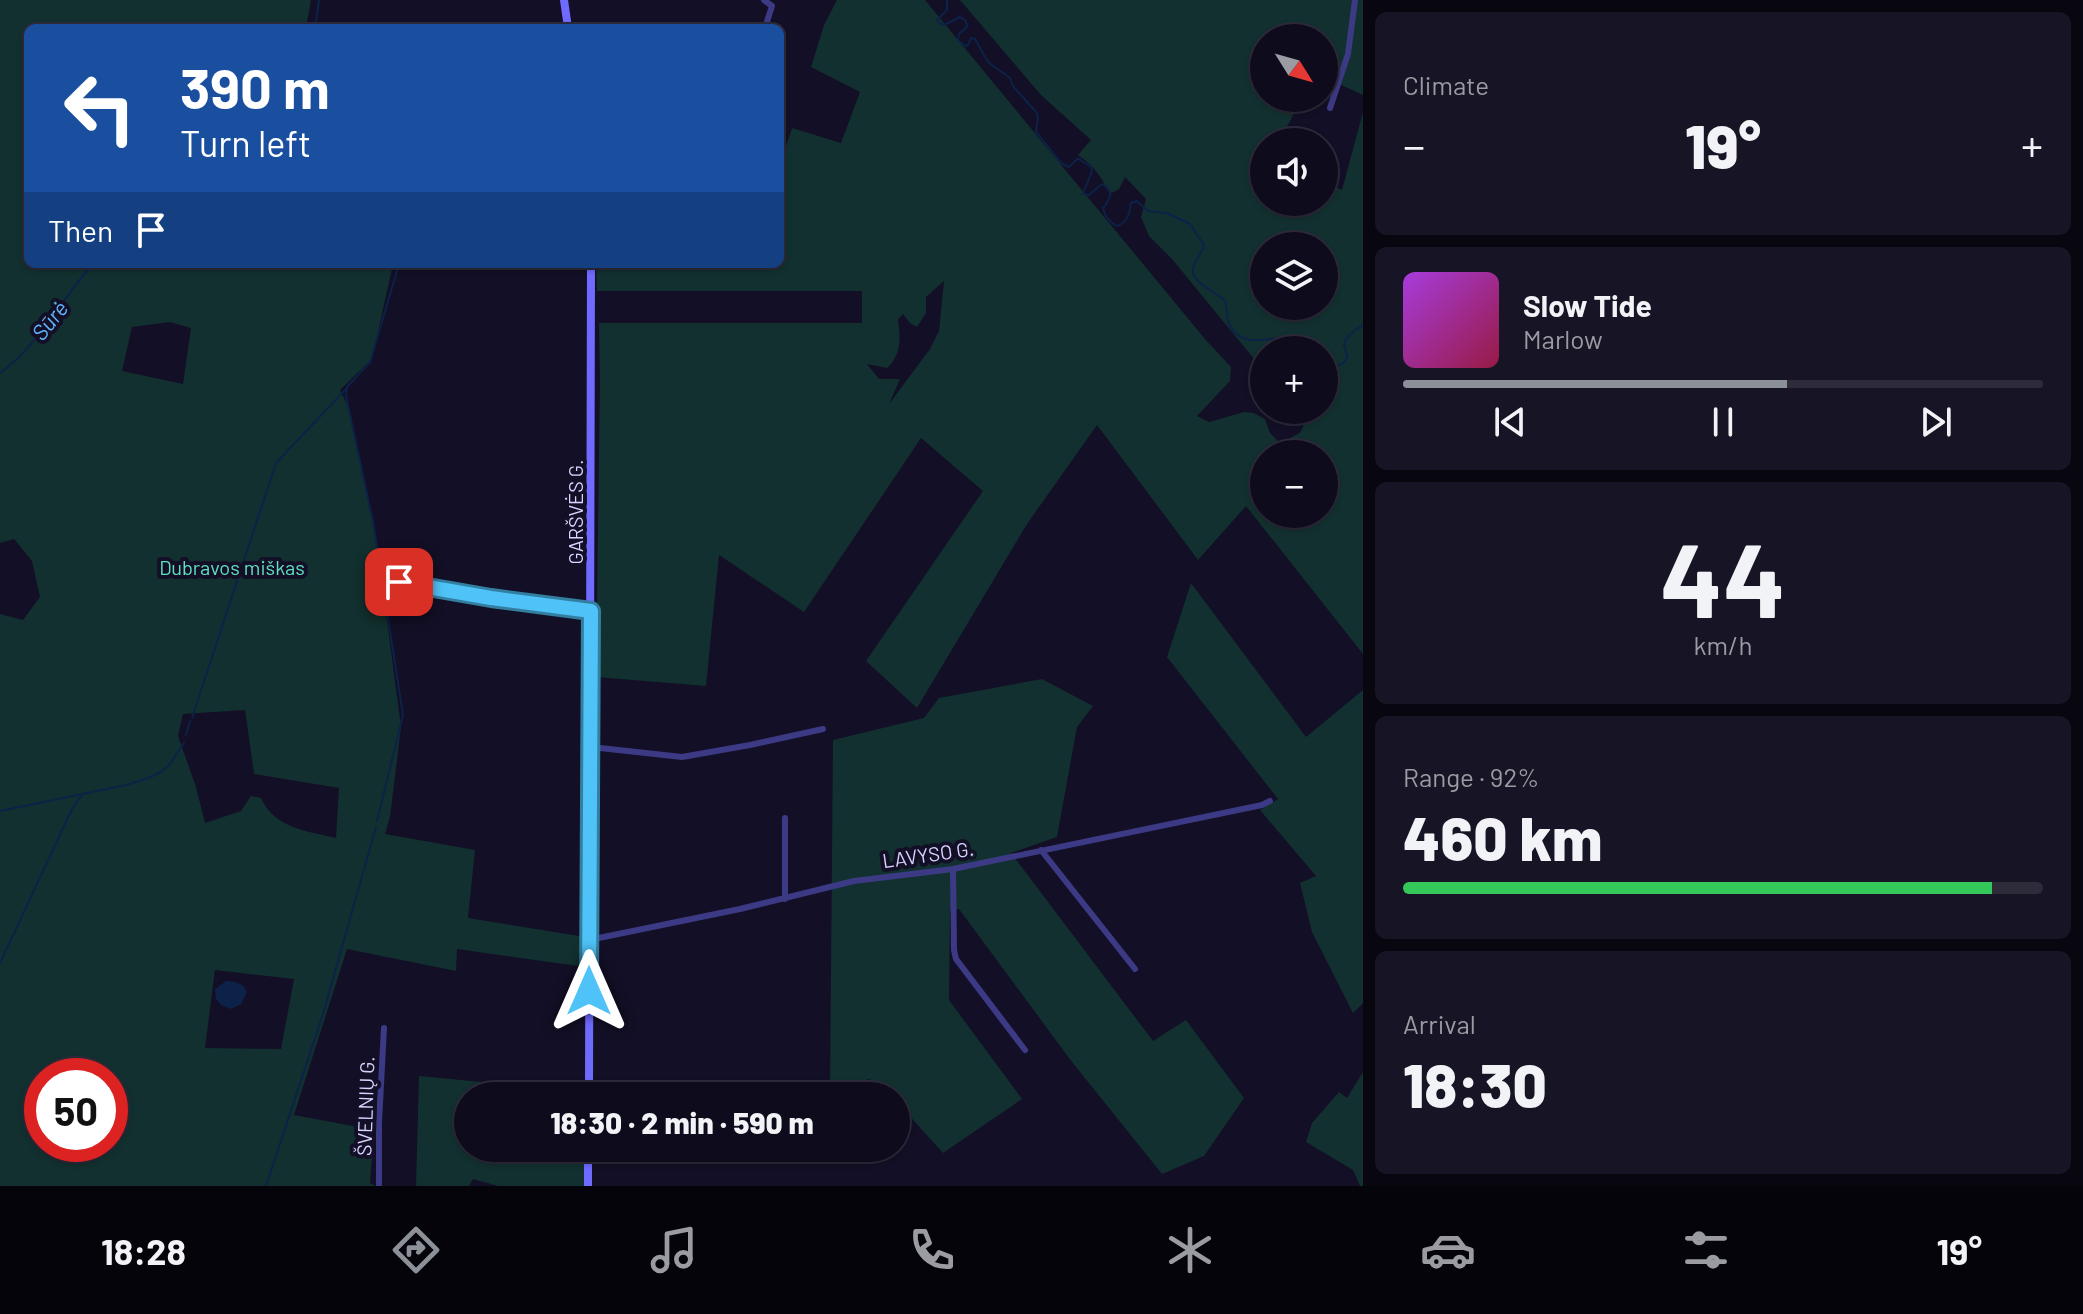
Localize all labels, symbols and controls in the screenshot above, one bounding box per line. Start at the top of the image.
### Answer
north arrow [1250,24,1338,112]
map controls [1250,24,1338,528]
text: 390 m [180,53,330,120]
icon: left [48,56,152,160]
text: Climate [1403,69,1489,100]
text: 19° [1685,109,1761,181]
text: − [1403,118,1425,171]
text: + [2021,118,2043,171]
text: Turn left [180,121,311,164]
button: sound [1250,128,1338,216]
icon: arrive [129,208,173,252]
text: Then [48,212,113,248]
button: layers [1250,232,1338,320]
text: Slow Tide [1523,287,1652,323]
water label: Sūrė [25,295,73,345]
text: Marlow [1523,323,1603,354]
button: + [1250,336,1338,424]
icon: previous [1488,400,1532,444]
icon: pause [1701,400,1745,444]
icon: next [1914,400,1958,444]
button: − [1250,440,1338,528]
street label: GARŠVĖS G. [563,459,587,565]
text: 44 [1660,514,1786,639]
pin [365,548,433,616]
park label: Dubravos miškas [159,555,305,579]
icon: arrive [377,560,421,604]
text: km/h [1694,629,1752,660]
text: Range · 92% [1403,761,1539,792]
text: 460 km [1403,801,1603,873]
street label: LAVYSO G. [881,836,975,872]
position arrow [547,949,631,1033]
text: Arrival [1403,1008,1476,1039]
text: 18:30 [1403,1048,1547,1120]
street label: ŠVELNIŲ G. [351,1056,379,1156]
speed limit sign: 50 [24,1058,128,1162]
text: 18:30 · 2 min · 590 m [550,1104,814,1140]
icon: directions [388,1222,444,1278]
icon: music [646,1222,702,1278]
icon: phone [904,1222,960,1278]
icon: climate [1162,1222,1218,1278]
icon: car [1420,1222,1476,1278]
icon: filters [1678,1222,1734,1278]
text: 18:28 [101,1229,186,1272]
text: 19° [1937,1229,1982,1272]

